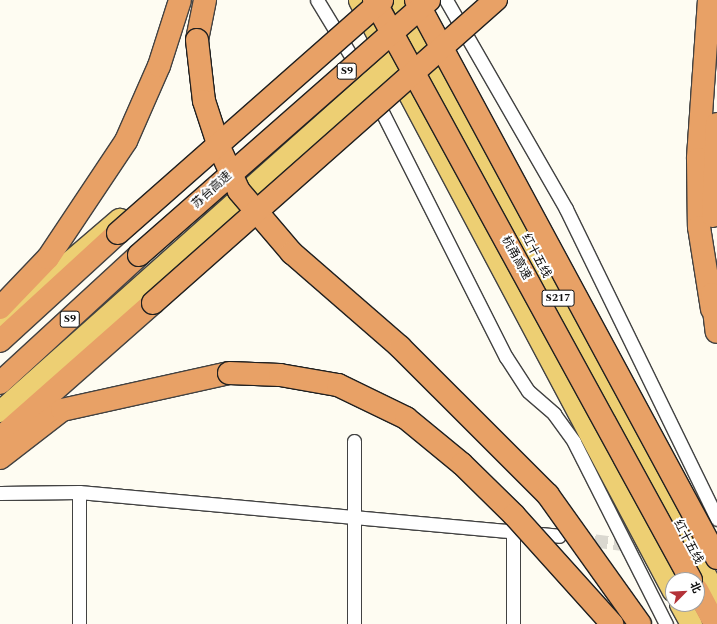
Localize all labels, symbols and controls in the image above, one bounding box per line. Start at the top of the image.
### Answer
road number: S9 [336,62,358,80]
street label: 苏台高速 [189,169,235,211]
street label: 红十五线 [518,231,554,281]
street label: 杭甬高速 [498,234,534,282]
road number: S217 [541,289,575,307]
road number: S9 [59,310,81,328]
street label: 红十五线 [670,517,706,567]
north arrow [665,572,705,612]
text: 北 [686,579,706,596]

